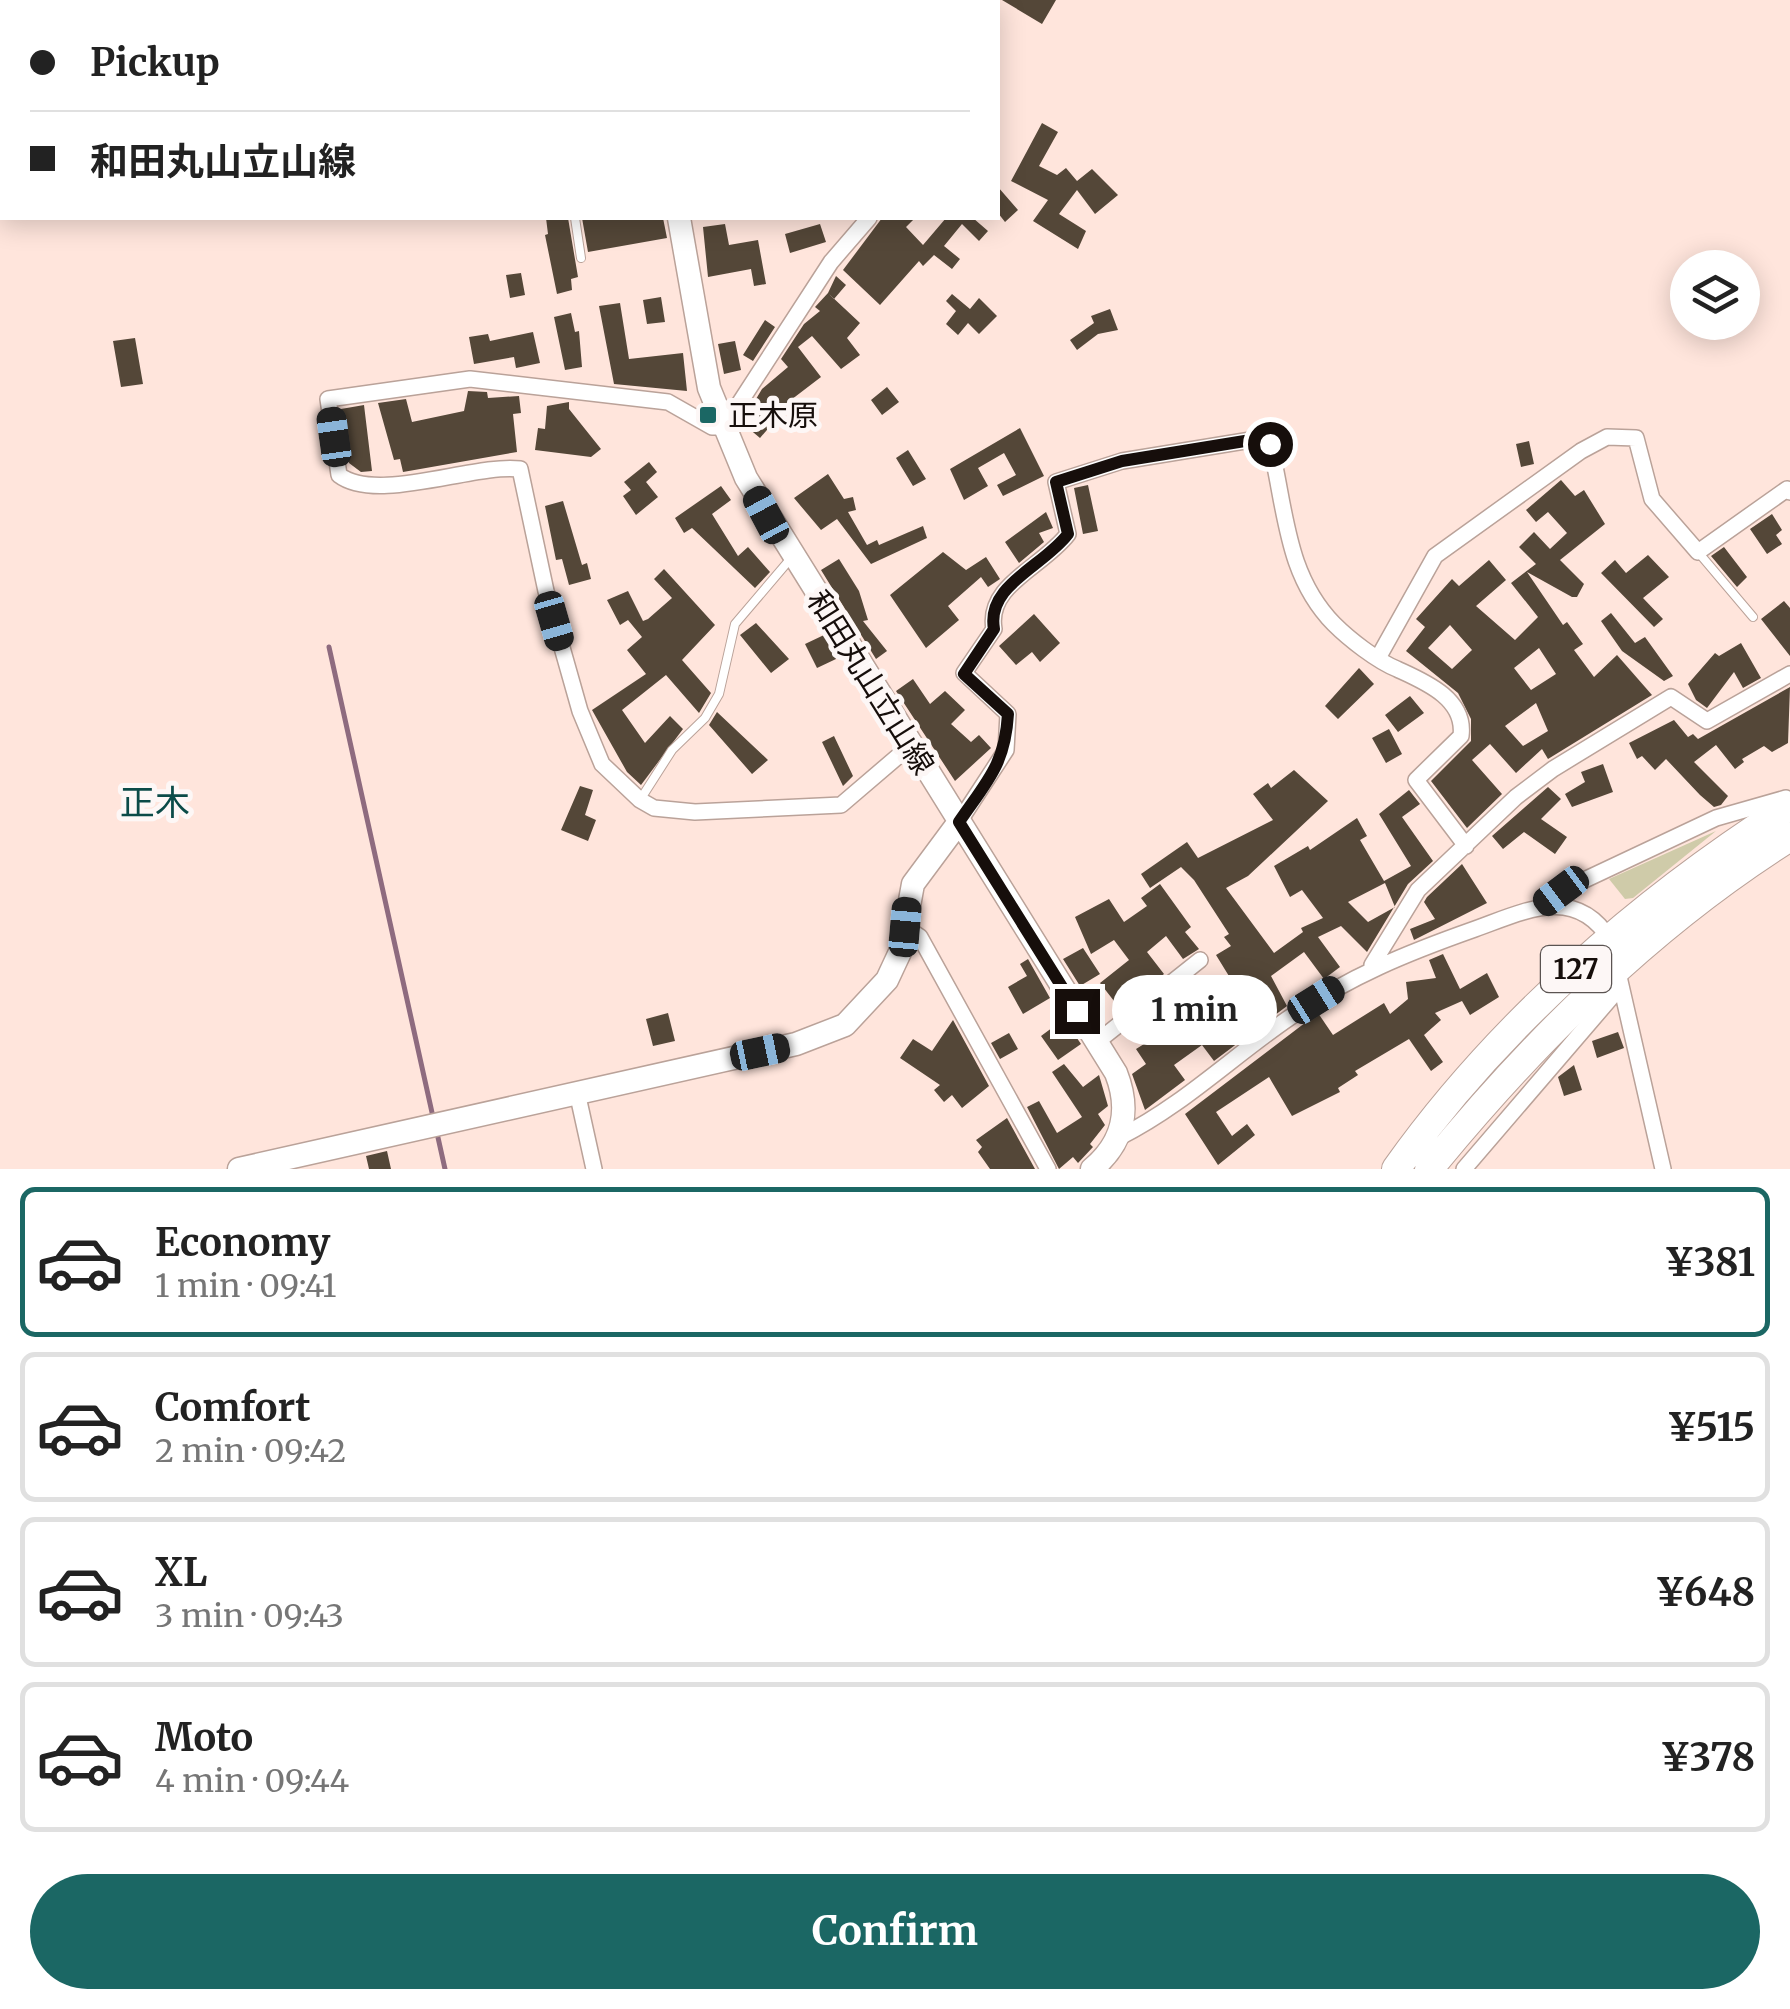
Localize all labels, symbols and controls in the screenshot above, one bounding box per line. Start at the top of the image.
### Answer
text: Pickup [90,39,220,86]
text: 和田丸山立山線 [90,138,356,185]
map controls [1670,250,1760,340]
button: layers [1670,250,1760,340]
place label: 正木原 [728,396,818,434]
marker: 正木原 [697,404,719,426]
car [315,405,353,469]
route start [1248,422,1293,467]
car [739,481,793,549]
street label: 和田丸山立山線 [799,583,943,781]
car [531,588,577,654]
district label: 正木 [120,781,190,825]
car [1528,861,1594,921]
car [887,896,923,958]
road number: 127 [1541,946,1611,992]
car [1283,971,1349,1029]
callout: 1 min [1112,976,1277,1046]
route end [1055,989,1100,1034]
text: 1 min [1151,990,1238,1030]
car [728,1031,792,1073]
icon: car [35,1217,125,1307]
text: Economy [155,1219,330,1266]
text: ¥381 [1664,1239,1755,1286]
text: 1 min · 09:41 [155,1266,337,1306]
icon: car [35,1382,125,1472]
text: Comfort [155,1384,311,1431]
text: ¥515 [1667,1404,1755,1451]
text: 2 min · 09:42 [155,1431,346,1471]
icon: car [35,1547,125,1637]
text: XL [155,1549,207,1596]
text: ¥648 [1655,1569,1755,1616]
text: 3 min · 09:43 [155,1596,344,1636]
icon: car [35,1712,125,1802]
text: Moto [155,1714,253,1761]
text: ¥378 [1660,1734,1755,1781]
text: 4 min · 09:44 [155,1761,349,1801]
button: Confirm [30,1874,1760,1989]

